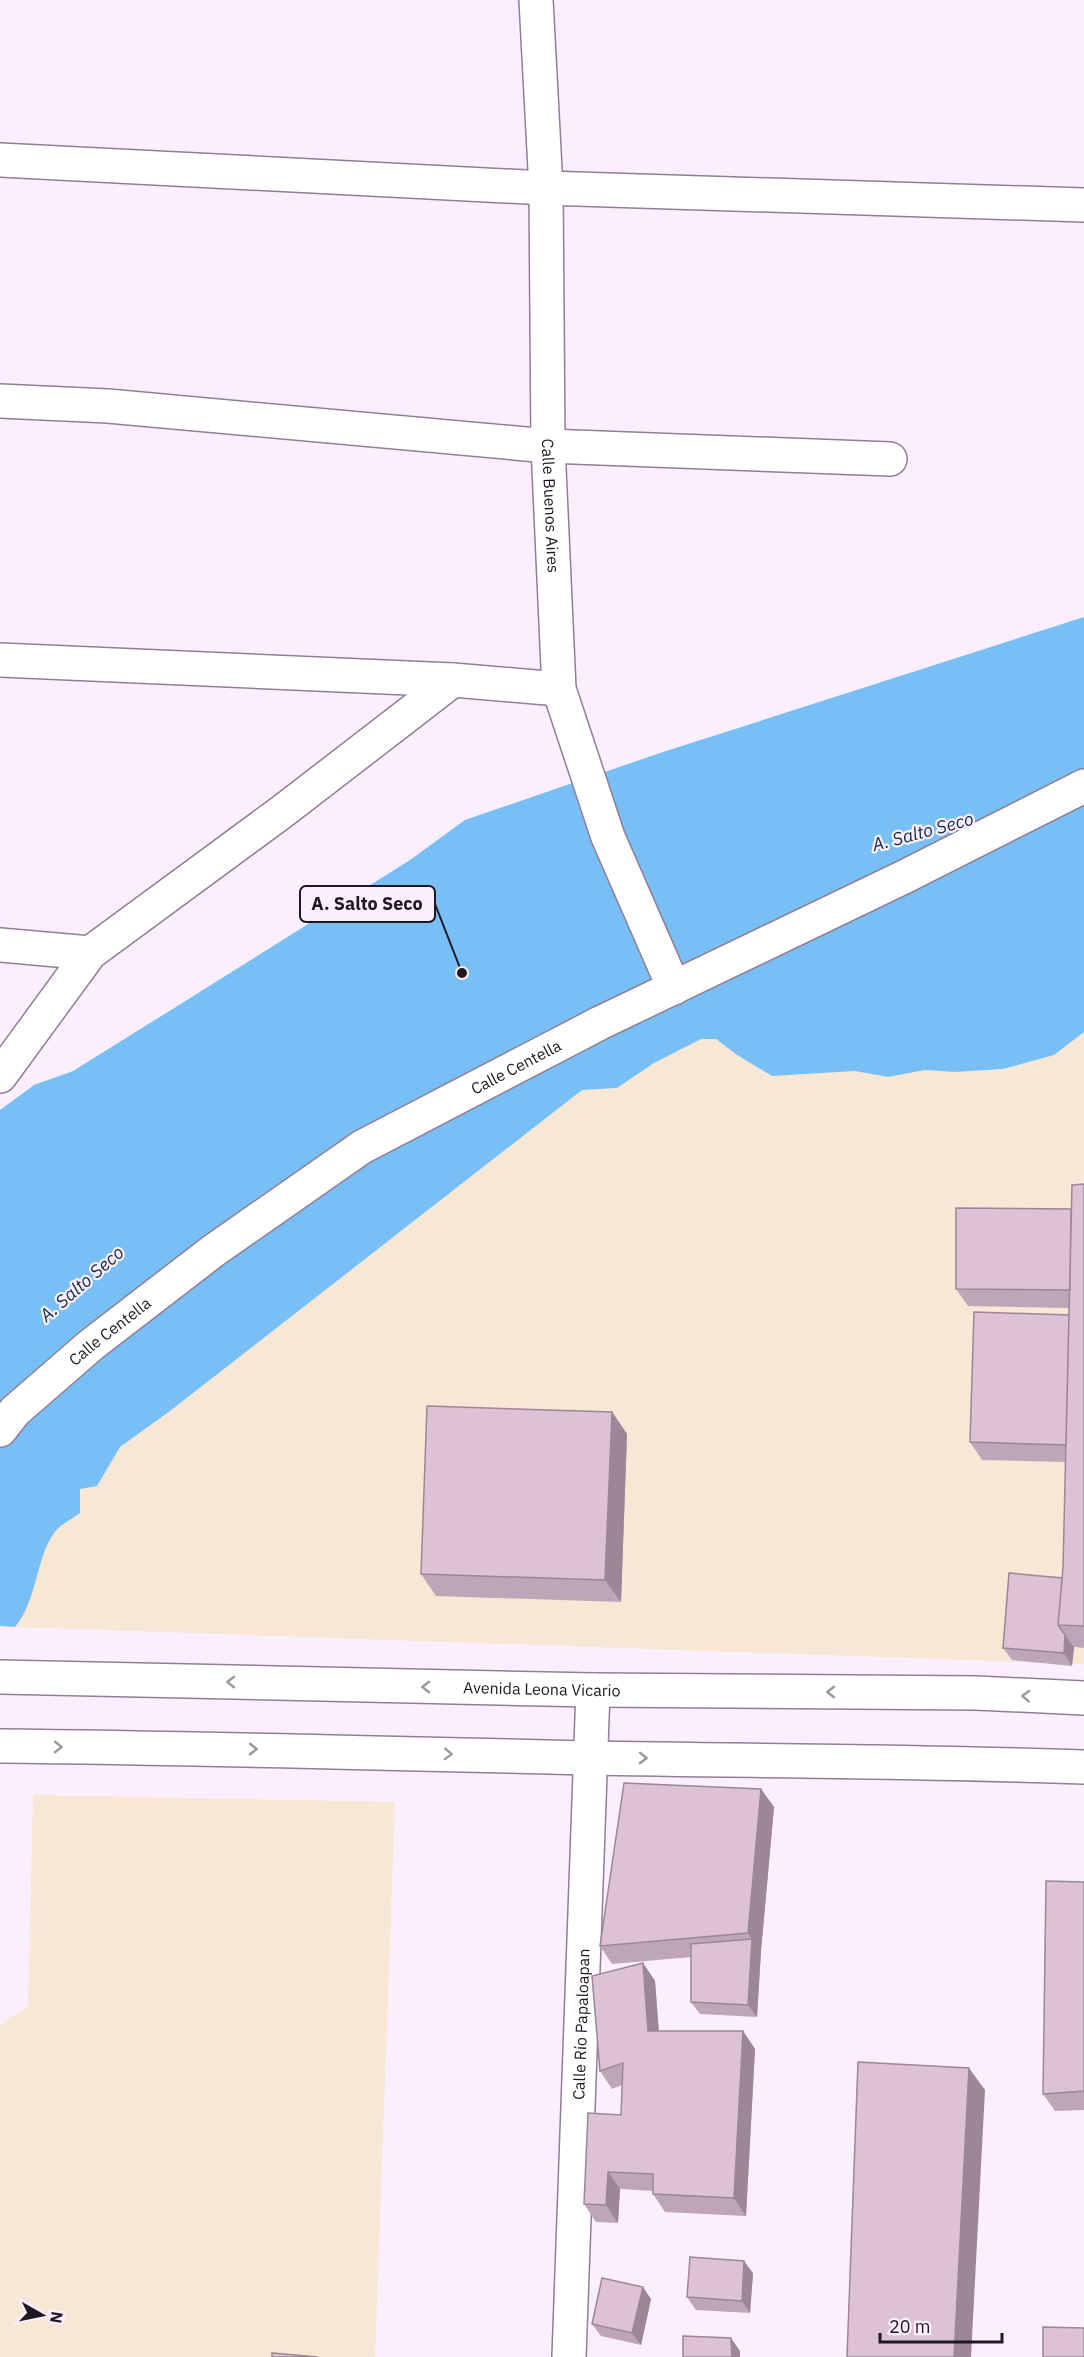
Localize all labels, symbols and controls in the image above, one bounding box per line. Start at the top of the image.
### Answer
street label: Calle Buenos Aires [538,438,564,573]
water label: A. Salto Seco [869,807,976,856]
callout: A. Salto Seco [300,886,435,922]
text: A. Salto Seco [311,892,423,915]
street label: Calle Centella [467,1035,565,1099]
water label: A. Salto Seco [34,1241,129,1327]
street label: Calle Centella [65,1292,155,1370]
one-way arrow [226,1676,235,1688]
street label: Avenida Leona Vicario [463,1677,621,1700]
one-way arrow [421,1680,430,1693]
one-way arrow [826,1686,835,1698]
one-way arrow [1021,1689,1030,1702]
one-way arrow [54,1741,63,1753]
one-way arrow [249,1743,258,1755]
one-way arrow [444,1748,453,1760]
one-way arrow [639,1752,648,1764]
street label: Calle Río Papaloapan [568,1948,594,2100]
north arrow [12,2285,72,2345]
scale bar [880,2306,1002,2344]
text: N [46,2310,68,2325]
text: 20 m [889,2315,931,2338]

